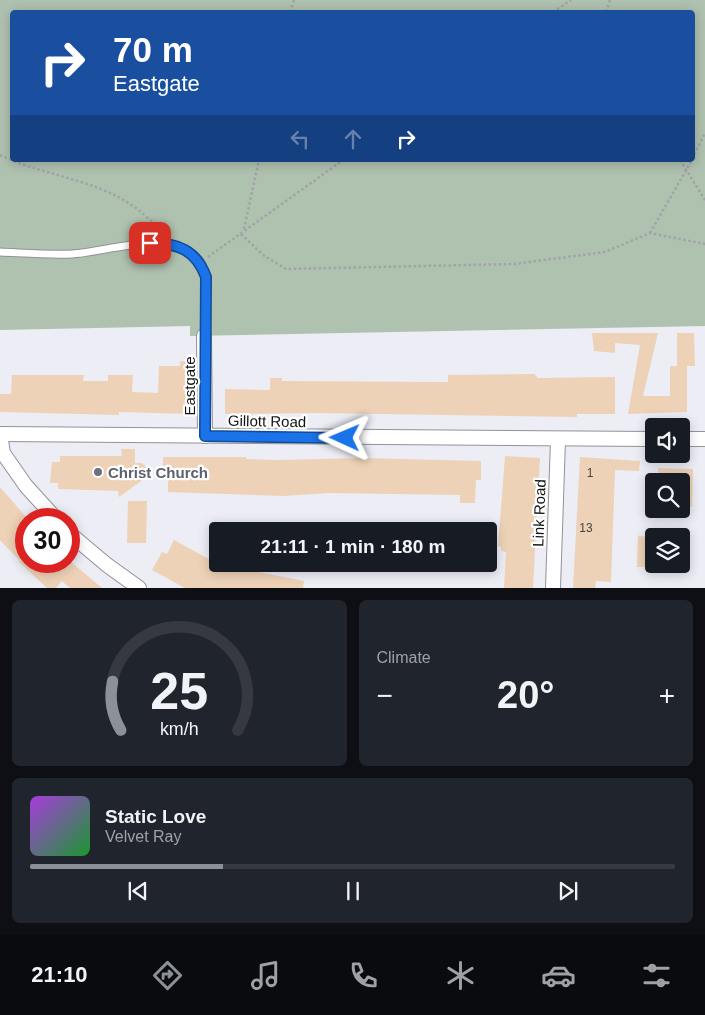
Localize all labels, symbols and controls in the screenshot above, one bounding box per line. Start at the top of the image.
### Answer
icon: right [30,30,95,95]
text: 70 m [113,30,193,69]
text: Eastgate [113,71,200,96]
icon: left [286,125,314,153]
icon: ahead [339,125,367,153]
icon: right [392,125,420,153]
pin [129,222,171,264]
icon: arrive [136,229,164,257]
street label: Eastgate [181,356,198,416]
position arrow [318,411,370,463]
street label: Gillott Road [228,412,306,430]
map controls [645,418,690,573]
button: sound [645,418,690,463]
place label: Christ Church [108,464,208,481]
marker: Christ Church [92,466,104,478]
house number: 1 [587,466,594,480]
button: search [645,473,690,518]
street label: Link Road [529,479,549,547]
speed limit sign: 30 [15,508,80,573]
house number: 13 [579,521,593,535]
button: layers [645,528,690,573]
text: 21:11 · 1 min · 180 m [261,536,445,557]
text: Climate [377,649,431,666]
text: 25 [150,662,208,720]
text: 20° [497,674,554,716]
text: − [377,680,393,711]
text: + [659,680,675,711]
text: km/h [160,719,199,739]
text: Static Love [105,806,206,827]
text: Velvet Ray [105,828,181,845]
icon: previous [124,877,152,905]
icon: pause [339,877,367,905]
icon: next [554,877,582,905]
icon: directions [150,958,185,993]
icon: music [248,958,283,993]
icon: phone [346,958,381,993]
icon: climate [443,958,478,993]
icon: car [541,958,576,993]
icon: filters [639,958,674,993]
text: 21:10 [31,962,88,987]

